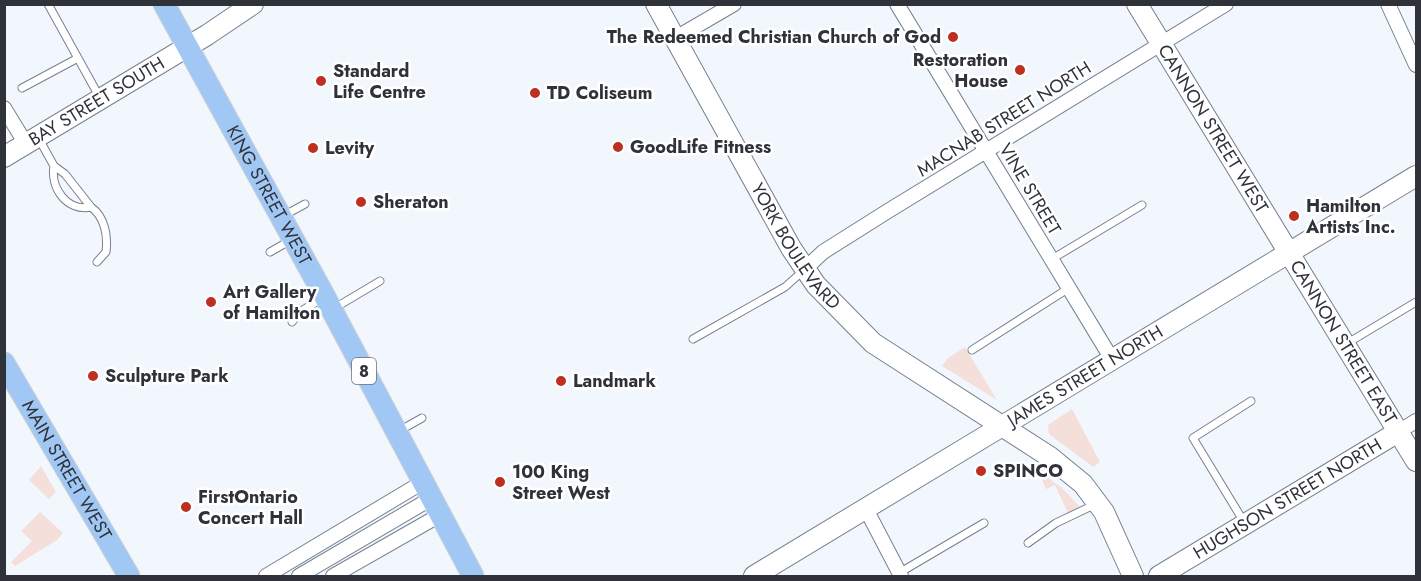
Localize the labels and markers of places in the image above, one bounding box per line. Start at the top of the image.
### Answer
place label: The Redeemed Christian Church of God [607,24,941,50]
marker: The Redeemed Christian Church of God [946,30,960,44]
place label: Restoration House [913,47,1008,94]
place label: Standard Life Centre [333,58,426,105]
marker: Restoration House [1013,63,1027,77]
marker: Standard Life Centre [314,74,328,88]
place label: TD Coliseum [547,80,652,106]
marker: TD Coliseum [528,86,542,100]
place label: GoodLife Fitness [630,134,771,160]
place label: Levity [325,135,375,161]
marker: GoodLife Fitness [611,140,625,154]
marker: Levity [306,141,320,155]
place label: Sheraton [373,189,449,215]
place label: Hamilton Artists Inc. [1305,193,1396,240]
marker: Sheraton [354,195,368,209]
marker: Hamilton Artists Inc. [1287,209,1301,223]
place label: Art Gallery of Hamilton [222,279,320,326]
marker: Art Gallery of Hamilton [204,295,218,309]
place label: Sculpture Park [105,363,229,389]
place label: Landmark [573,368,657,394]
marker: Sculpture Park [86,369,100,383]
marker: Landmark [554,374,568,388]
place label: SPINCO [993,458,1063,484]
place label: 100 King Street West [512,459,610,506]
marker: SPINCO [974,464,988,478]
marker: 100 King Street West [493,475,507,489]
place label: FirstOntario Concert Hall [198,484,303,531]
marker: FirstOntario Concert Hall [179,500,193,514]

